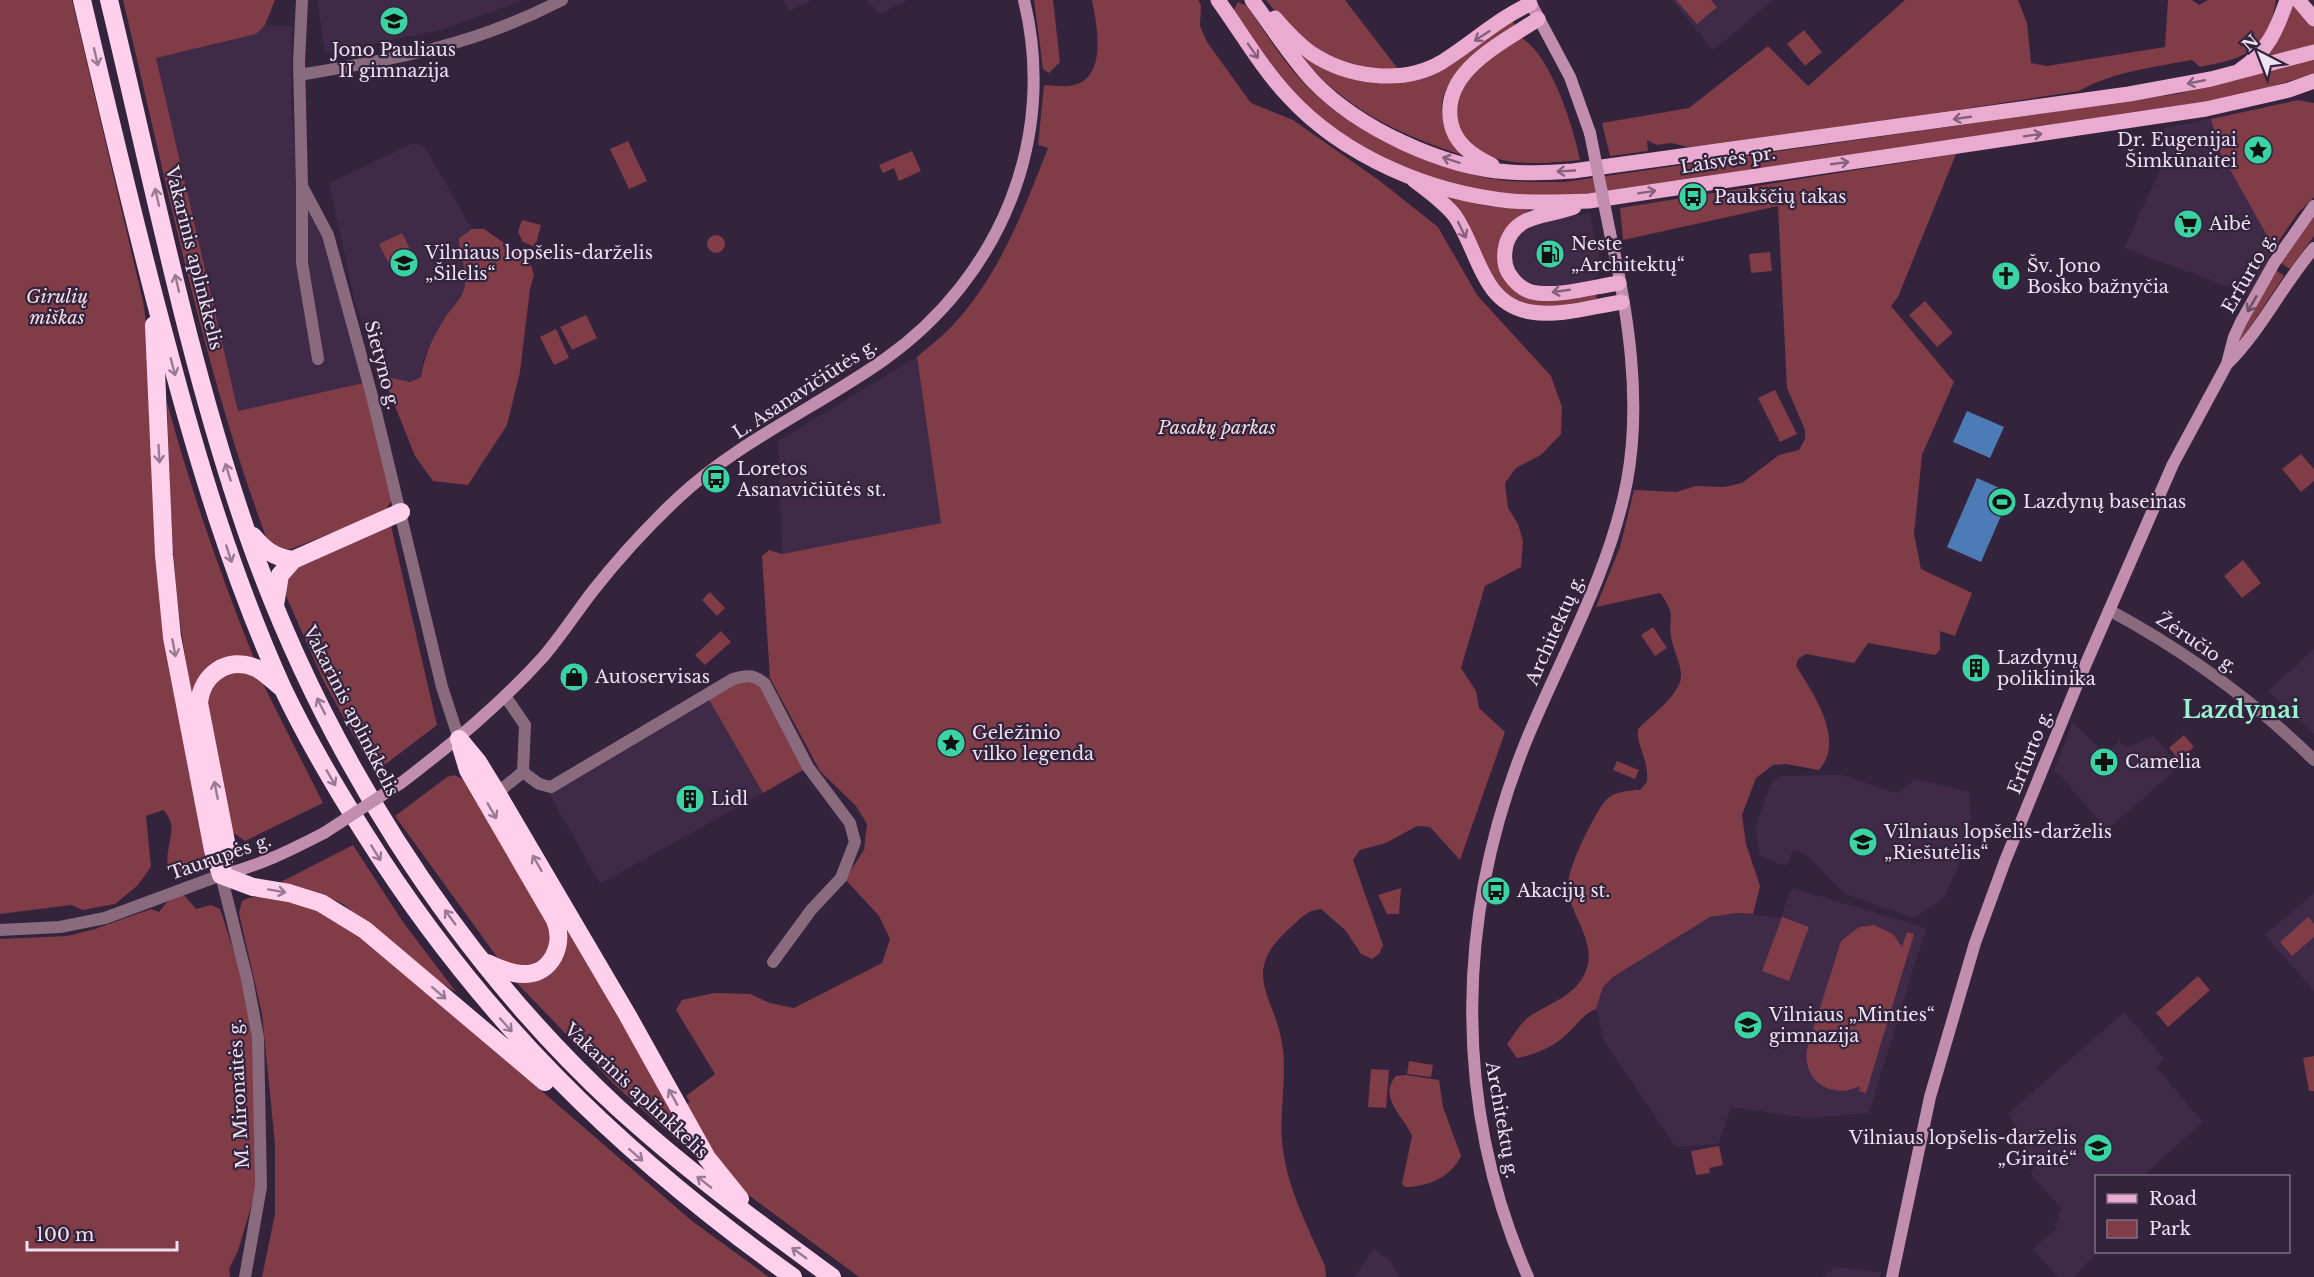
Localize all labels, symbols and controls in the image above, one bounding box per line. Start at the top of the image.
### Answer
school or university icon: Jono Pauliaus II gimnazija [378,5,410,37]
north arrow [2230,24,2290,84]
one-way arrow [1474,30,1490,42]
text: N [2238,30,2262,55]
place label: Jono Pauliaus II gimnazija [330,39,456,82]
one-way arrow [1247,42,1259,58]
one-way arrow [90,47,102,66]
one-way arrow [2187,77,2207,88]
one-way arrow [1953,113,1973,124]
place label: Dr. Eugenijai Šimkūnaitei [2117,129,2237,172]
one-way arrow [2023,130,2042,141]
place icon: Dr. Eugenijai Šimkūnaitei [2242,134,2274,166]
street label: Laisvės pr. [1679,142,1777,178]
one-way arrow [1442,154,1461,165]
one-way arrow [1829,157,1849,168]
street label: Vakarinis aplinkkelis [160,163,227,352]
one-way arrow [1557,166,1577,177]
bus stop icon: Paukščių takas [1677,181,1709,213]
one-way arrow [1637,186,1656,197]
place label: Paukščių takas [1714,186,1846,208]
one-way arrow [150,187,162,206]
supermarket icon: Aibė [2172,208,2204,240]
place label: Aibė [2208,213,2251,235]
one-way arrow [1456,221,1468,238]
street label: Erfurto g. [2217,229,2281,317]
place label: Neste „Architektų“ [1571,233,1685,276]
fuel station icon: Neste „Architektų“ [1534,238,1566,270]
place label: Vilniaus lopšelis-darželis „Šilelis“ [424,242,653,285]
school or university icon: Vilniaus lopšelis-darželis „Šilelis“ [388,247,420,279]
place label: Šv. Jono Bosko bažnyčia [2027,254,2169,298]
church icon: Šv. Jono Bosko bažnyčia [1990,260,2022,292]
one-way arrow [171,274,183,293]
park label: Girulių miškas [26,286,88,329]
one-way arrow [1552,286,1571,297]
one-way arrow [2246,295,2258,312]
street label: Sietyno g. [360,318,404,412]
street label: L. Asanavičiūtės g. [729,334,881,444]
one-way arrow [168,357,179,376]
park label: Pasakų parkas [1157,417,1276,439]
one-way arrow [154,443,165,463]
place label: Loretos Asanavičiūtės st. [736,458,886,501]
one-way arrow [222,463,233,482]
bus stop icon: Loretos Asanavičiūtės st. [700,463,732,495]
sports icon: Lazdynų baseinas [1986,486,2018,518]
place label: Lazdynų baseinas [2023,491,2186,513]
one-way arrow [224,544,235,563]
street label: Architektų g. [1520,572,1589,689]
street label: Žėručio g. [2152,607,2242,678]
street label: Vakarinis aplinkkelis [298,621,404,800]
one-way arrow [169,638,181,657]
place label: Lazdynų poliklinika [1997,647,2096,690]
building icon: Lazdynų poliklinika [1960,652,1992,684]
shop icon: Autoservisas [558,661,590,693]
place label: Autoservisas [594,666,710,688]
district label: Lazdynai [2182,695,2300,724]
one-way arrow [314,698,326,716]
street label: Erfurto g. [2003,707,2057,797]
place label: Geležinio vilko legenda [972,722,1094,765]
place icon: Geležinio vilko legenda [935,727,967,759]
pharmacy icon: Camelia [2088,746,2120,778]
place label: Camelia [2125,751,2201,773]
one-way arrow [325,769,337,786]
one-way arrow [210,780,221,800]
building icon: Lidl [674,783,706,815]
place label: Lidl [711,788,748,810]
one-way arrow [486,802,498,819]
place label: Vilniaus lopšelis-darželis „Riešutėlis“ [1883,821,2112,864]
school or university icon: Vilniaus lopšelis-darželis „Riešutėlis“ [1847,826,1879,858]
street label: Taurupės g. [166,829,274,885]
one-way arrow [370,844,383,861]
one-way arrow [531,855,543,872]
bus stop icon: Akacijų st. [1480,875,1512,907]
place label: Akacijų st. [1516,880,1610,902]
one-way arrow [267,886,286,897]
one-way arrow [444,909,456,925]
one-way arrow [431,987,447,1000]
place label: Vilniaus „Minties“ gimnazija [1768,1004,1935,1047]
school or university icon: Vilniaus „Minties“ gimnazija [1732,1009,1764,1041]
one-way arrow [499,1017,513,1032]
street label: Vakarinis aplinkkelis [559,1018,712,1163]
street label: M. Mironaitės g. [224,1019,254,1169]
street label: Architektų g. [1481,1059,1523,1180]
one-way arrow [667,1089,679,1106]
place label: Vilniaus lopšelis-darželis „Giraitė“ [1848,1127,2077,1170]
school or university icon: Vilniaus lopšelis-darželis „Giraitė“ [2082,1132,2114,1164]
one-way arrow [628,1148,644,1161]
one-way arrow [696,1175,712,1188]
legend [2095,1175,2290,1253]
text: Road [2149,1188,2197,1210]
scale bar [27,1214,177,1252]
text: Park [2149,1218,2191,1240]
text: 100 m [36,1224,94,1246]
one-way arrow [792,1247,808,1260]

